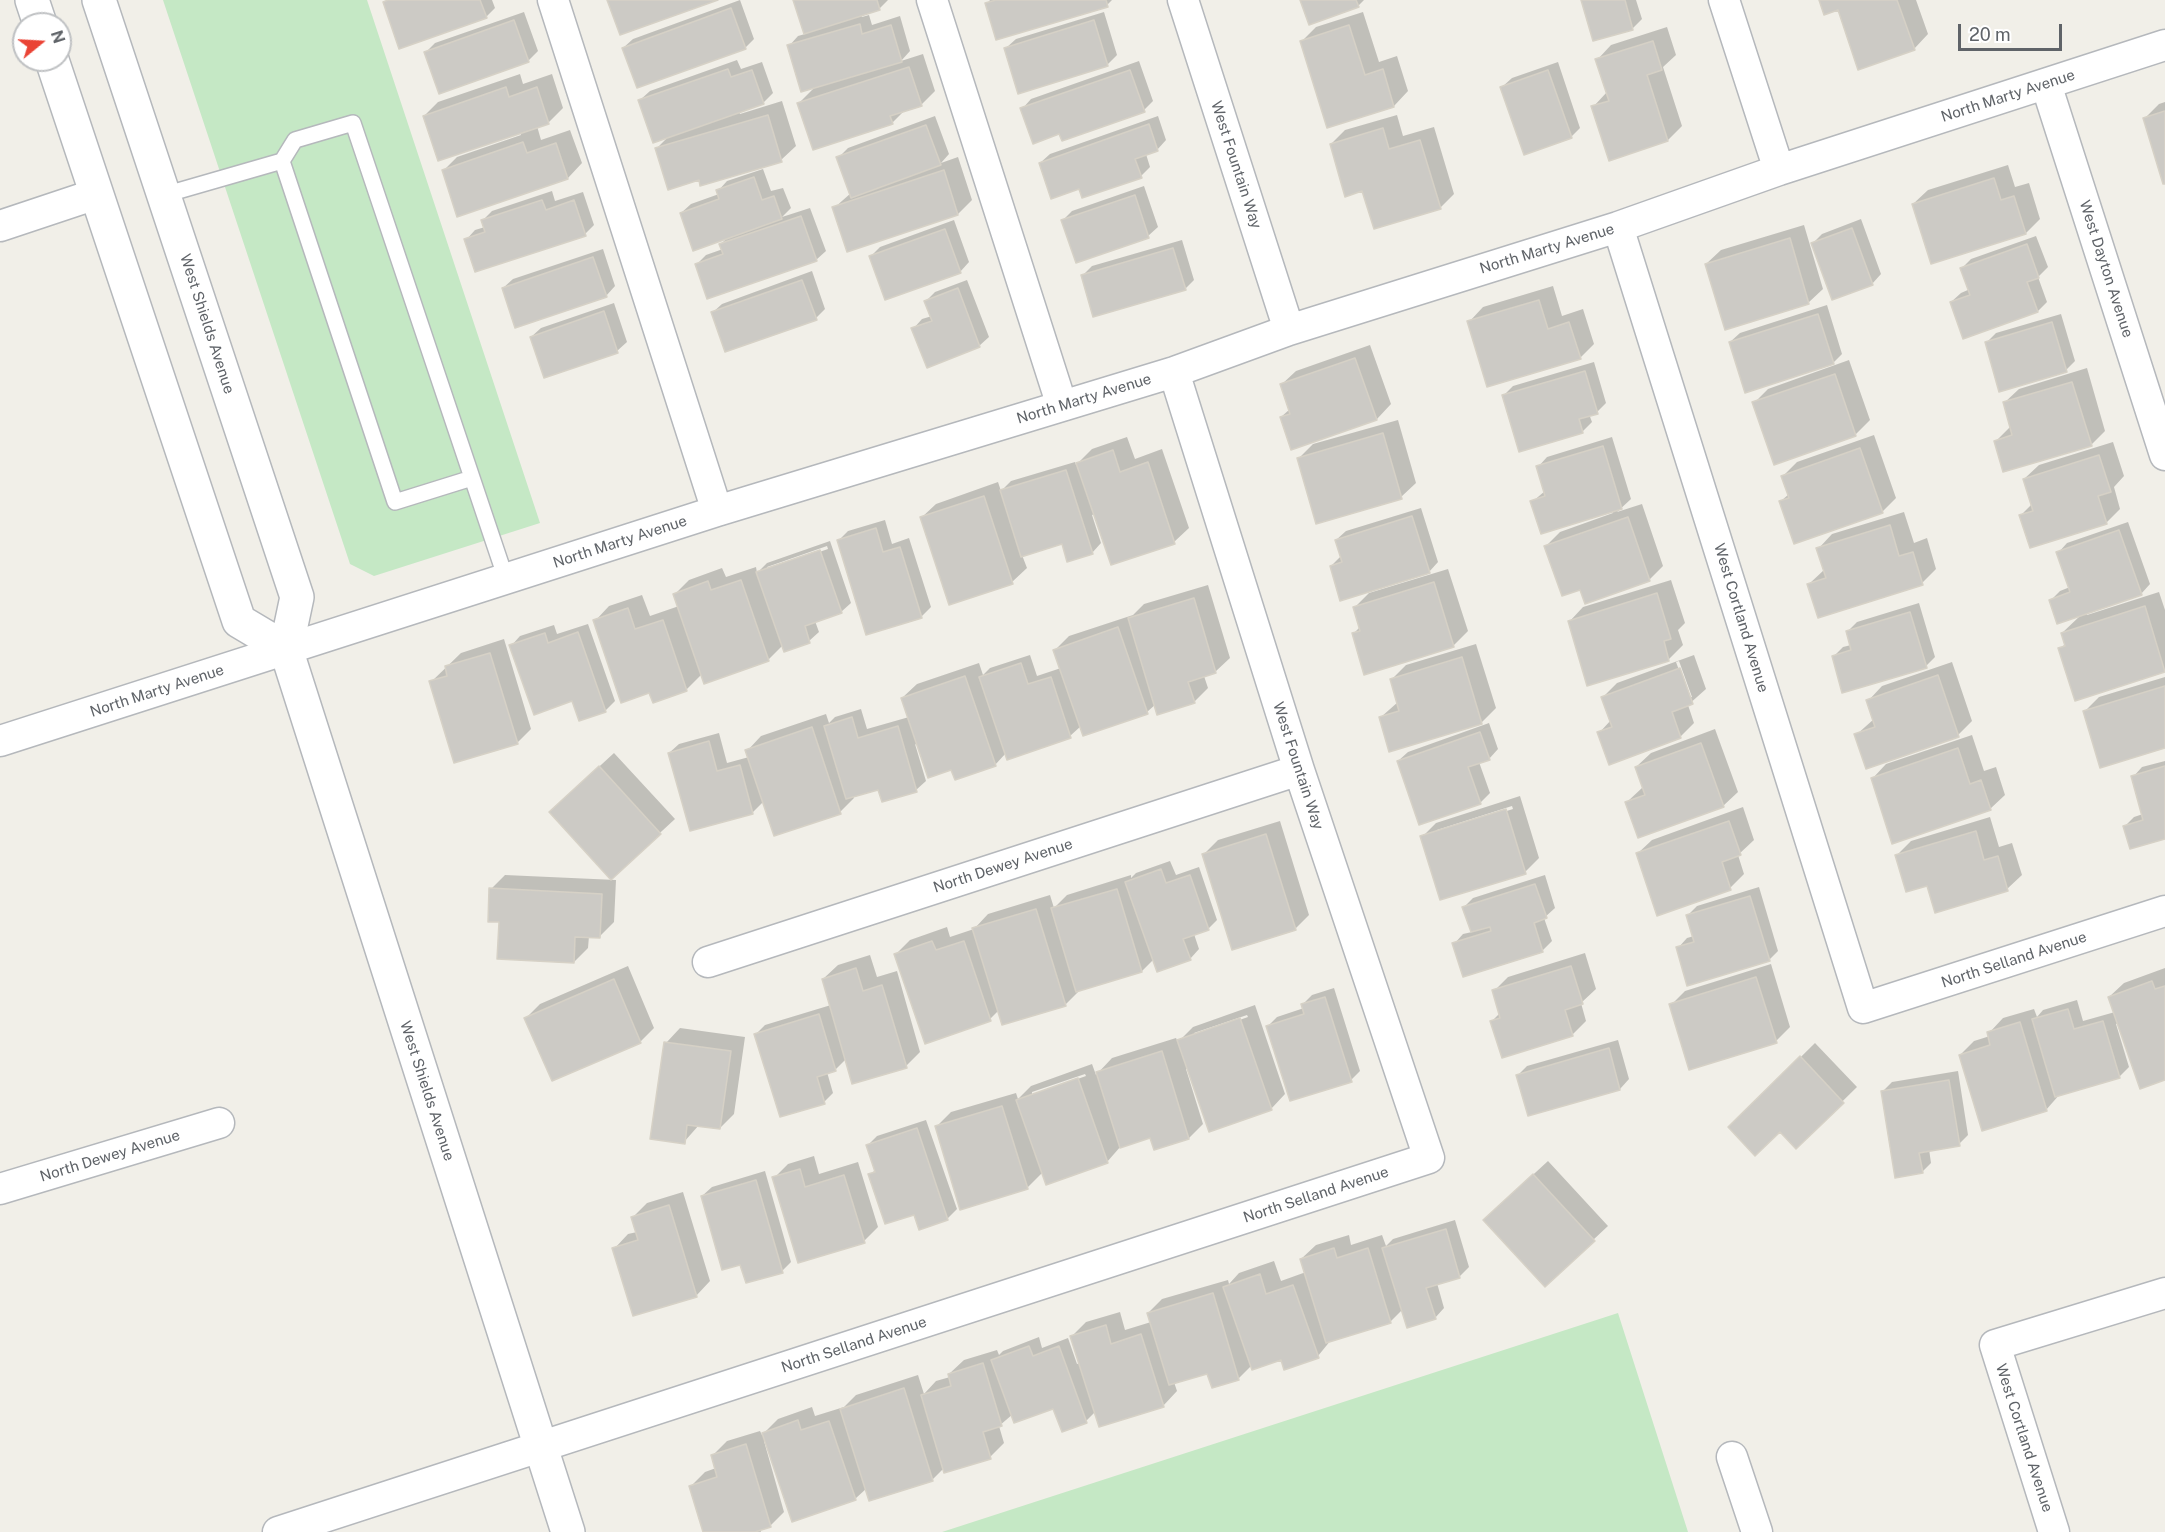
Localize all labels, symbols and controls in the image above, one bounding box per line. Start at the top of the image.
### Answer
north arrow [12,12,72,72]
scale bar [1961,12,2064,50]
text: 20 m [1969,24,2011,45]
text: N [47,28,69,46]
street label: North Marty Avenue [1939,66,2077,126]
street label: West Fountain Way [1207,99,1265,231]
street label: West Dayton Avenue [2075,198,2137,340]
street label: North Marty Avenue [1478,220,1616,278]
street label: West Shields Avenue [176,252,238,396]
street label: North Marty Avenue [1015,370,1153,428]
street label: North Marty Avenue [551,512,689,572]
street label: West Cortland Avenue [1710,541,1772,695]
street label: North Marty Avenue [88,661,226,721]
street label: West Fountain Way [1269,700,1327,832]
street label: North Dewey Avenue [931,835,1075,897]
street label: North Selland Avenue [1939,928,2089,992]
street label: West Shields Avenue [396,1019,458,1163]
street label: North Dewey Avenue [38,1126,182,1186]
street label: North Selland Avenue [1241,1163,1391,1227]
street label: North Selland Avenue [779,1313,929,1377]
street label: West Cortland Avenue [1992,1362,2056,1514]

